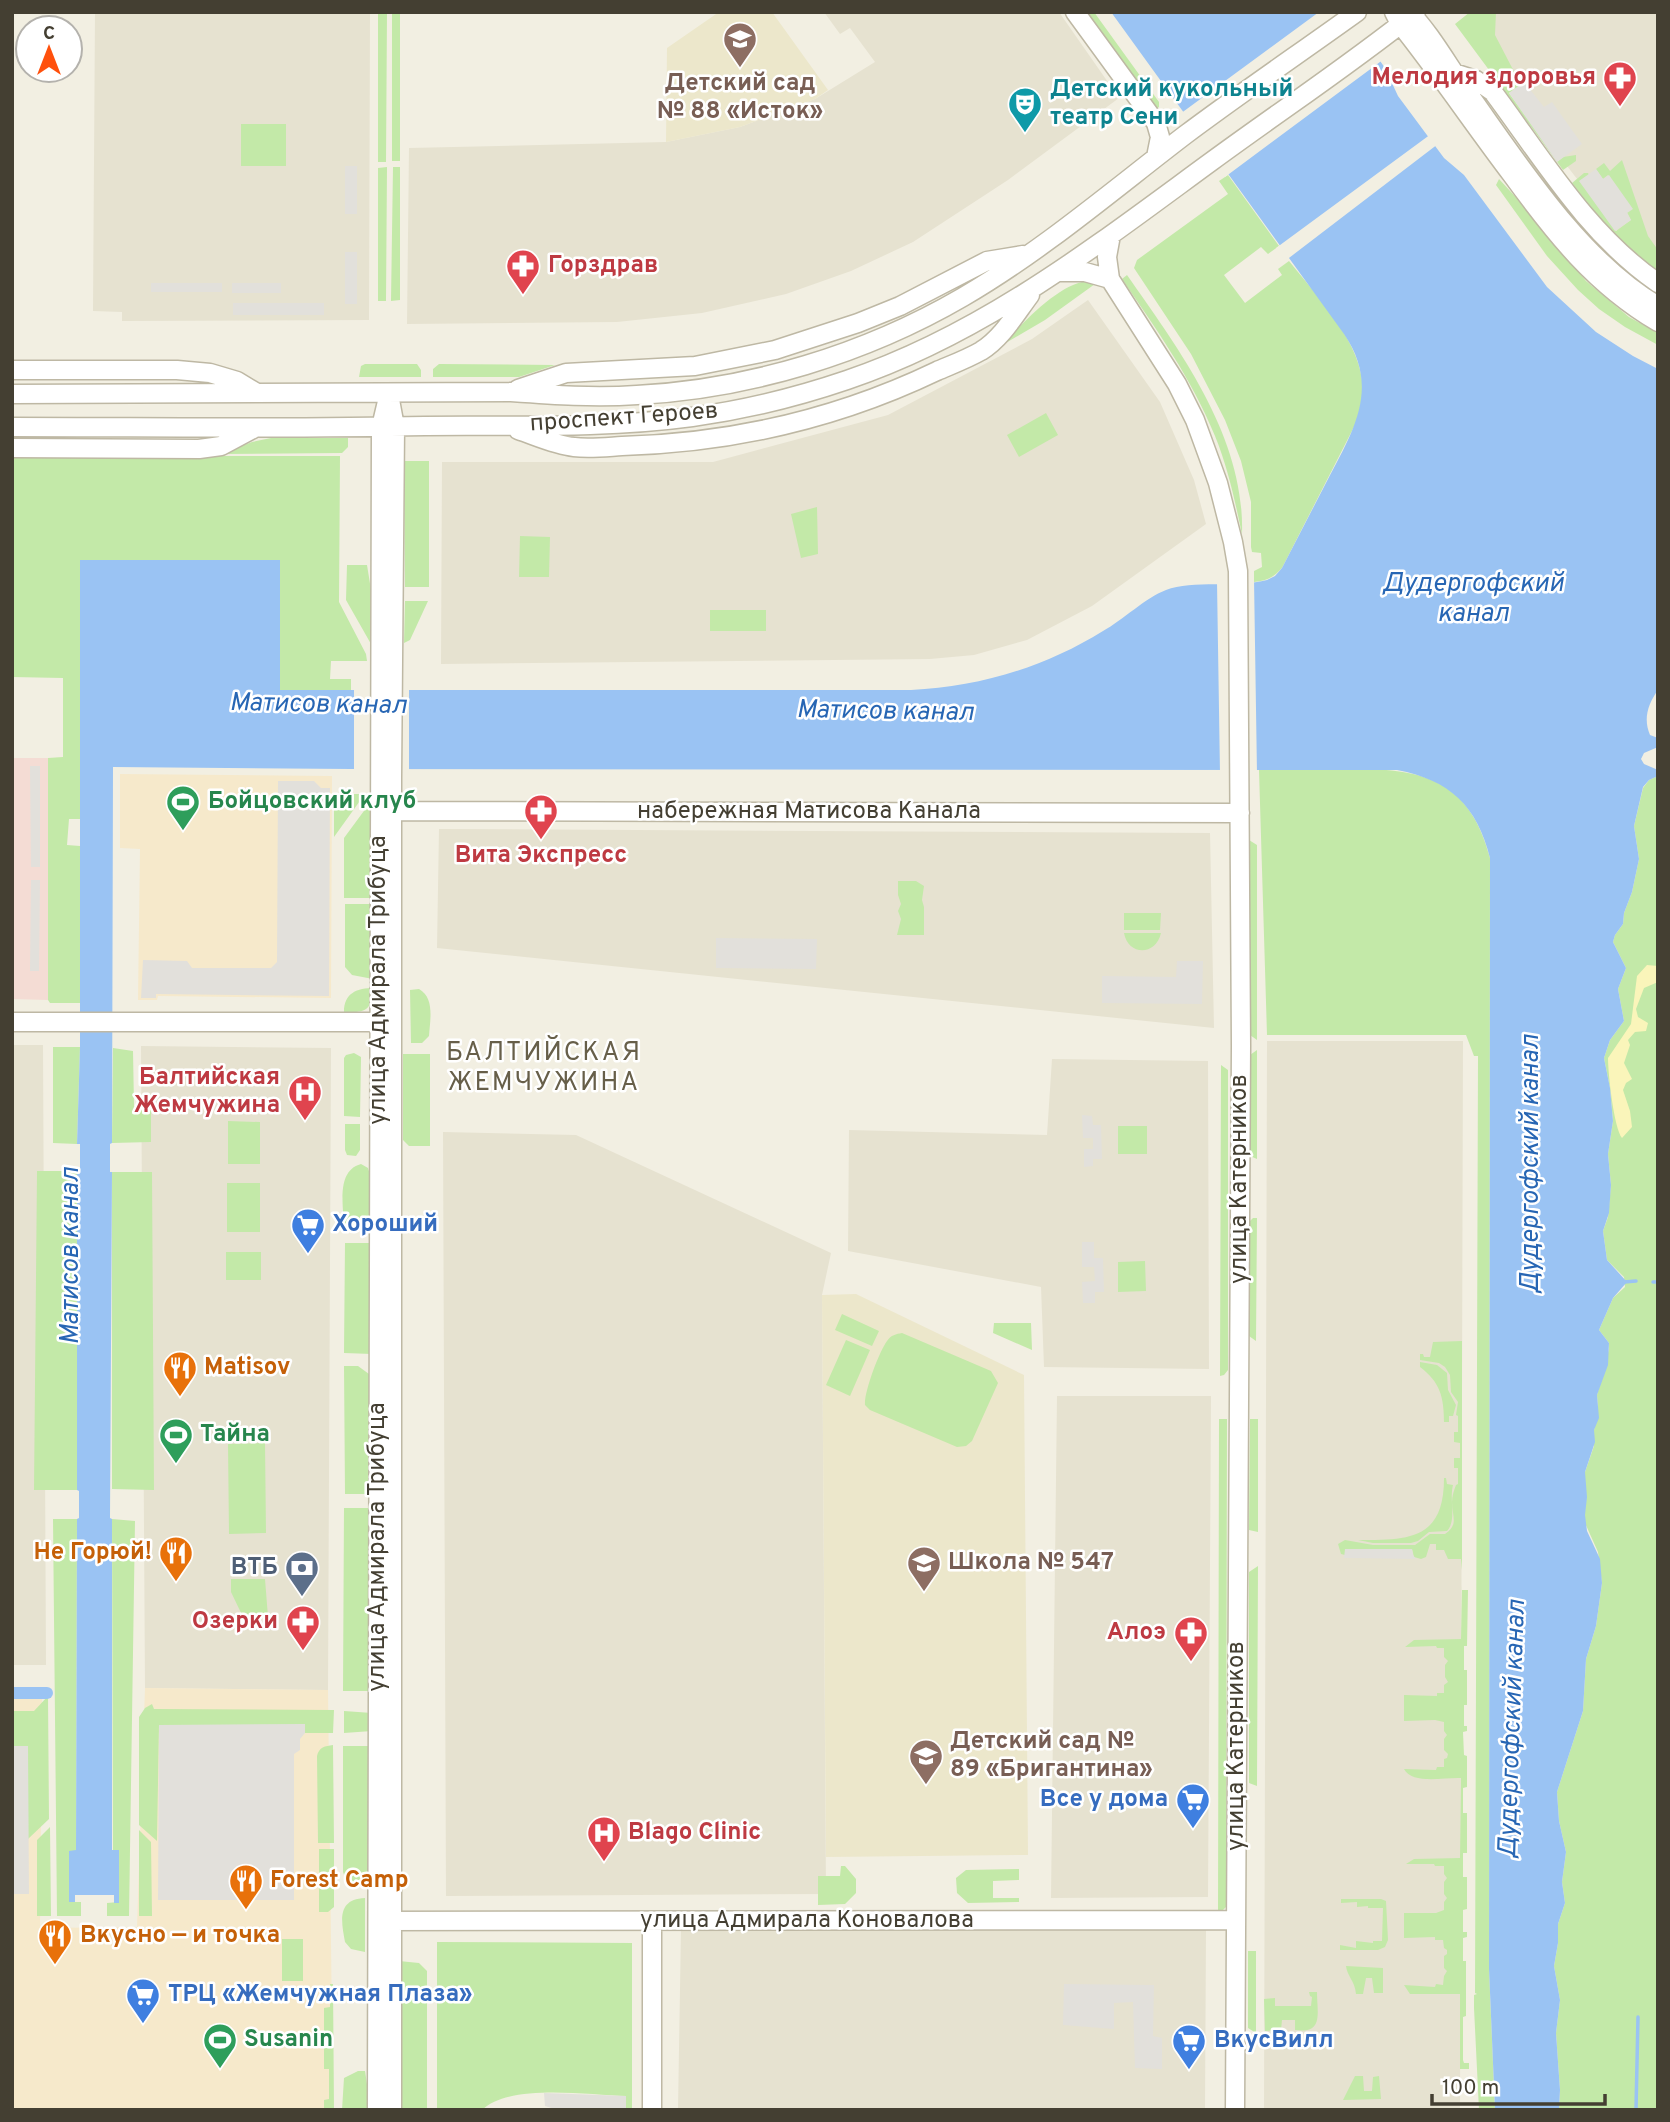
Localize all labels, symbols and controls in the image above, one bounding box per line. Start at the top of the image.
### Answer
north arrow [14,14,84,84]
school or university icon: Детский сад № 88 «Исток» [721,20,759,69]
text: С [43,22,55,46]
pharmacy icon: Мелодия здоровья [1601,59,1639,108]
place label: Мелодия здоровья [1372,63,1596,93]
place label: Детский сад № 88 «Исток» [657,69,823,127]
place label: Детский кукольный театр Сени [1050,75,1293,133]
theatre icon: Детский кукольный театр Сени [1006,85,1044,134]
pharmacy icon: Горздрав [504,247,542,296]
place label: Горздрав [548,251,658,281]
street label: проспект Героев [529,396,719,440]
water label: Дудергофский канал [1382,568,1565,631]
water label: Матисов канал [229,687,408,723]
water label: Матисов канал [796,694,975,730]
sports icon: Бойцовский клуб [164,783,202,832]
place label: Бойцовский клуб [208,787,416,817]
pharmacy icon: Вита Экспресс [522,792,560,841]
street label: набережная Матисова Канала [637,797,981,827]
street label: улица Адмирала Трибуца [364,835,394,1125]
place label: Вита Экспресс [455,841,627,871]
water label: Дудергофский канал [1515,1034,1548,1293]
district label: БАЛТИЙСКАЯ ЖЕМЧУЖИНА [446,1035,642,1100]
place label: Балтийская Жемчужина [133,1063,280,1121]
hospital icon: Балтийская Жемчужина [286,1073,324,1122]
street label: улица Катерников [1225,1074,1255,1284]
water label: Матисов канал [55,1166,88,1345]
supermarket icon: Хороший [289,1206,327,1255]
place label: Хороший [332,1210,438,1240]
restaurant icon: Matisov [161,1349,199,1398]
place label: Matisov [204,1353,290,1383]
street label: улица Адмирала Трибуца [363,1402,393,1692]
sports icon: Тайна [157,1416,195,1465]
place label: Тайна [200,1420,270,1450]
restaurant icon: Не Горюй! [157,1534,195,1583]
place label: Не Горюй! [33,1538,152,1568]
school or university icon: Школа № 547 [905,1544,943,1593]
place label: Школа № 547 [948,1548,1114,1578]
bank icon: ВТБ [283,1549,321,1598]
place label: ВТБ [231,1553,278,1583]
water label: Дудергофский канал [1492,1598,1534,1859]
pharmacy icon: Озерки [284,1603,322,1652]
place label: Озерки [192,1607,278,1637]
pharmacy icon: Алоэ [1172,1614,1210,1663]
place label: Алоэ [1107,1618,1166,1648]
street label: улица Катерников [1222,1641,1252,1851]
place label: Детский сад № 89 «Бригантина» [950,1727,1153,1785]
school or university icon: Детский сад № 89 «Бригантина» [907,1737,945,1786]
supermarket icon: Все у дома [1174,1781,1212,1830]
place label: Все у дома [1040,1785,1168,1815]
hospital icon: Blago Clinic [585,1814,623,1863]
place label: Blago Clinic [628,1818,761,1848]
restaurant icon: Forest Camp [227,1862,265,1911]
place label: Forest Camp [270,1866,409,1896]
street label: улица Адмирала Коновалова [640,1906,974,1936]
restaurant icon: Вкусно — и точка [36,1917,74,1966]
place label: Вкусно — и точка [80,1921,280,1951]
supermarket icon: ТРЦ «Жемчужная Плаза» [124,1976,162,2025]
place label: ТРЦ «Жемчужная Плаза» [168,1980,473,2010]
sports icon: Susanin [201,2021,239,2070]
supermarket icon: ВкусВилл [1170,2022,1208,2071]
place label: Susanin [244,2025,333,2055]
place label: ВкусВилл [1214,2026,1334,2056]
scale bar [1432,2062,1605,2106]
text: 100 m [1442,2075,1499,2102]

